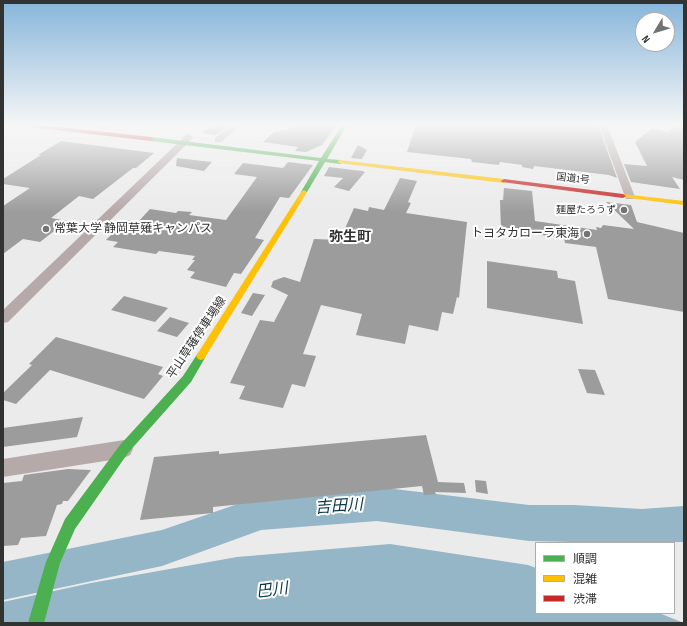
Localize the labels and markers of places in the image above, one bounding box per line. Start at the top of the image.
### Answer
place label: 麺屋たろうず [556,204,616,216]
marker: 麺屋たろうず [619,205,629,215]
place label: 常葉大学 静岡草薙キャンパス [54,222,212,236]
marker: 常葉大学 静岡草薙キャンパス [41,224,51,234]
place label: トヨタカローラ東海 [471,227,579,241]
marker: トヨタカローラ東海 [582,229,592,239]

